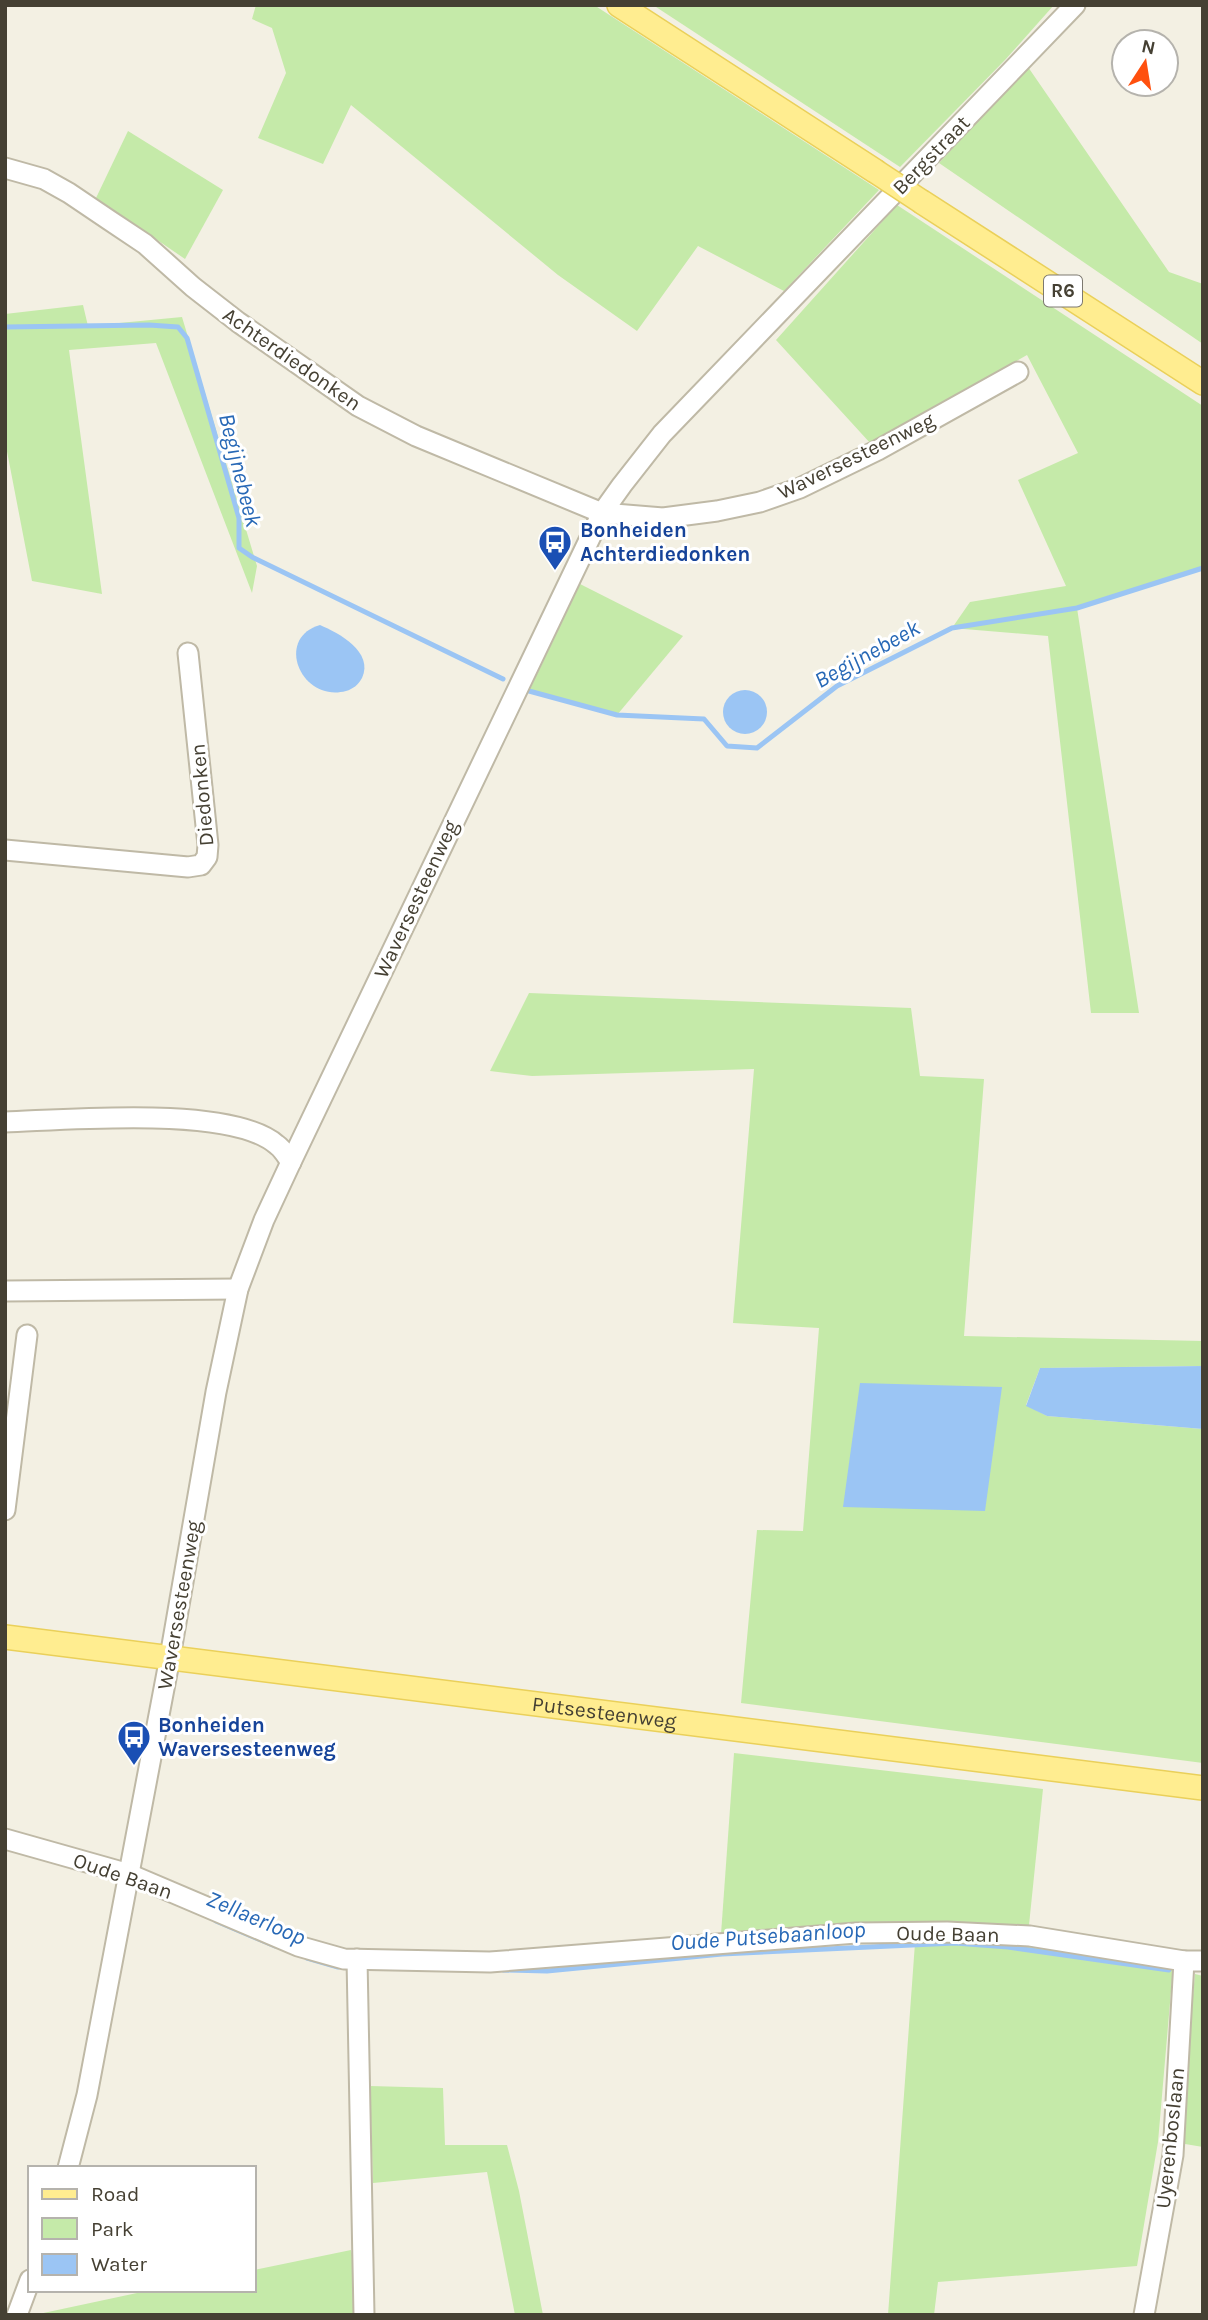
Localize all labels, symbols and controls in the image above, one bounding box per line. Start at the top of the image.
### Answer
north arrow [1110,28,1180,98]
text: N [1139,35,1157,60]
street label: Bergstraat [887,110,975,199]
road number: R6 [1044,276,1082,306]
street label: Achterdiedonken [218,302,366,416]
street label: Waversesteenweg [774,408,938,504]
water label: Begijnebeek [213,410,267,530]
place label: Bonheiden Achterdiedonken [580,518,750,566]
bus stop icon: Bonheiden Achterdiedonken [536,523,574,572]
water label: Begijnebeek [810,614,925,694]
street label: Diedonken [186,743,218,847]
street label: Waversesteenweg [369,816,463,982]
street label: Waversesteenweg [152,1518,206,1692]
street label: Putsesteenweg [531,1692,678,1734]
place label: Bonheiden Waversesteenweg [158,1713,336,1761]
bus stop icon: Bonheiden Waversesteenweg [115,1718,153,1767]
street label: Oude Baan [70,1848,176,1904]
water label: Zellaerloop [202,1885,310,1951]
water label: Oude Putsebaanloop [670,1916,866,1956]
street label: Oude Baan [896,1921,1000,1947]
street label: Uyerenboslaan [1151,2066,1189,2210]
legend [28,2166,256,2292]
text: Road [91,2182,139,2206]
text: Park [91,2217,134,2241]
text: Water [91,2252,147,2276]

